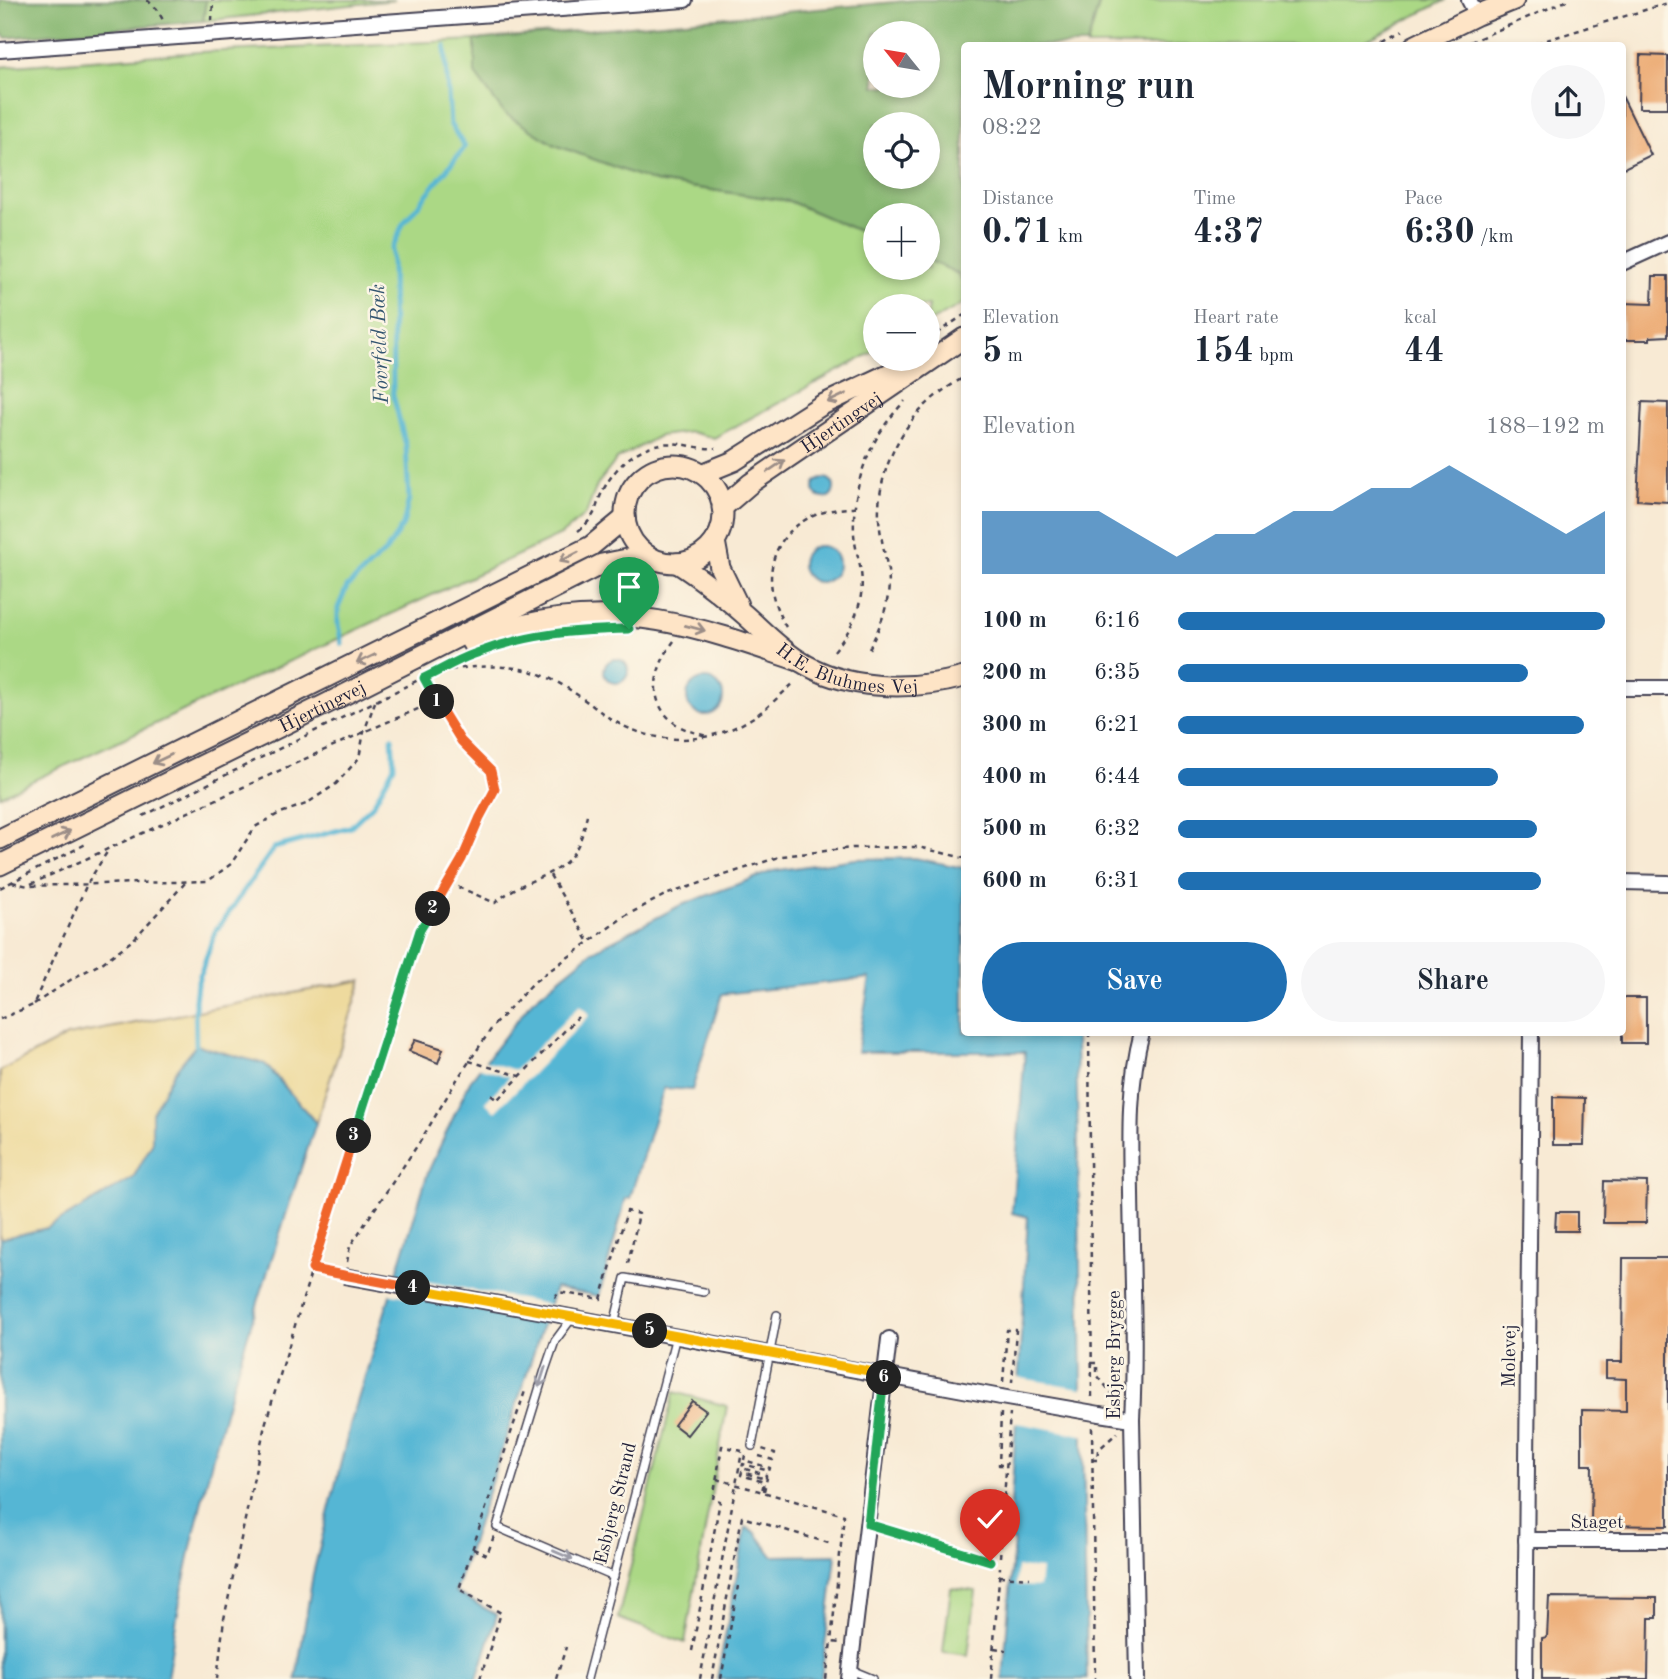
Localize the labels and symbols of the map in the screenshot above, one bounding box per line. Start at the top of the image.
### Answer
north arrow [863,21,940,98]
water label: Fovrfeld Bæk [368,284,393,405]
street label: Hjertingvej [798,390,886,458]
one-way arrow [827,392,848,405]
one-way arrow [766,459,785,473]
one-way arrow [559,551,580,565]
pin [599,557,659,629]
one-way arrow [683,622,705,635]
street label: H.E. Bluhmes Vej [772,641,919,698]
one-way arrow [356,652,377,666]
street label: Hjertingvej [277,679,369,738]
pin: 1 [420,684,454,720]
one-way arrow [152,753,173,767]
one-way arrow [50,828,71,841]
pin: 2 [416,892,450,926]
pin: 3 [336,1118,372,1154]
pin: 4 [396,1270,430,1306]
street label: Esbjerg Brygge [1106,1290,1125,1420]
pin: 5 [632,1314,668,1348]
street label: Molevej [1500,1324,1521,1388]
pin: 6 [866,1360,902,1396]
one-way arrow [535,1366,548,1388]
street label: Esbjerg Strand [592,1441,641,1567]
pin [960,1489,1020,1561]
street label: Staget [1570,1514,1624,1533]
one-way arrow [551,1549,573,1562]

